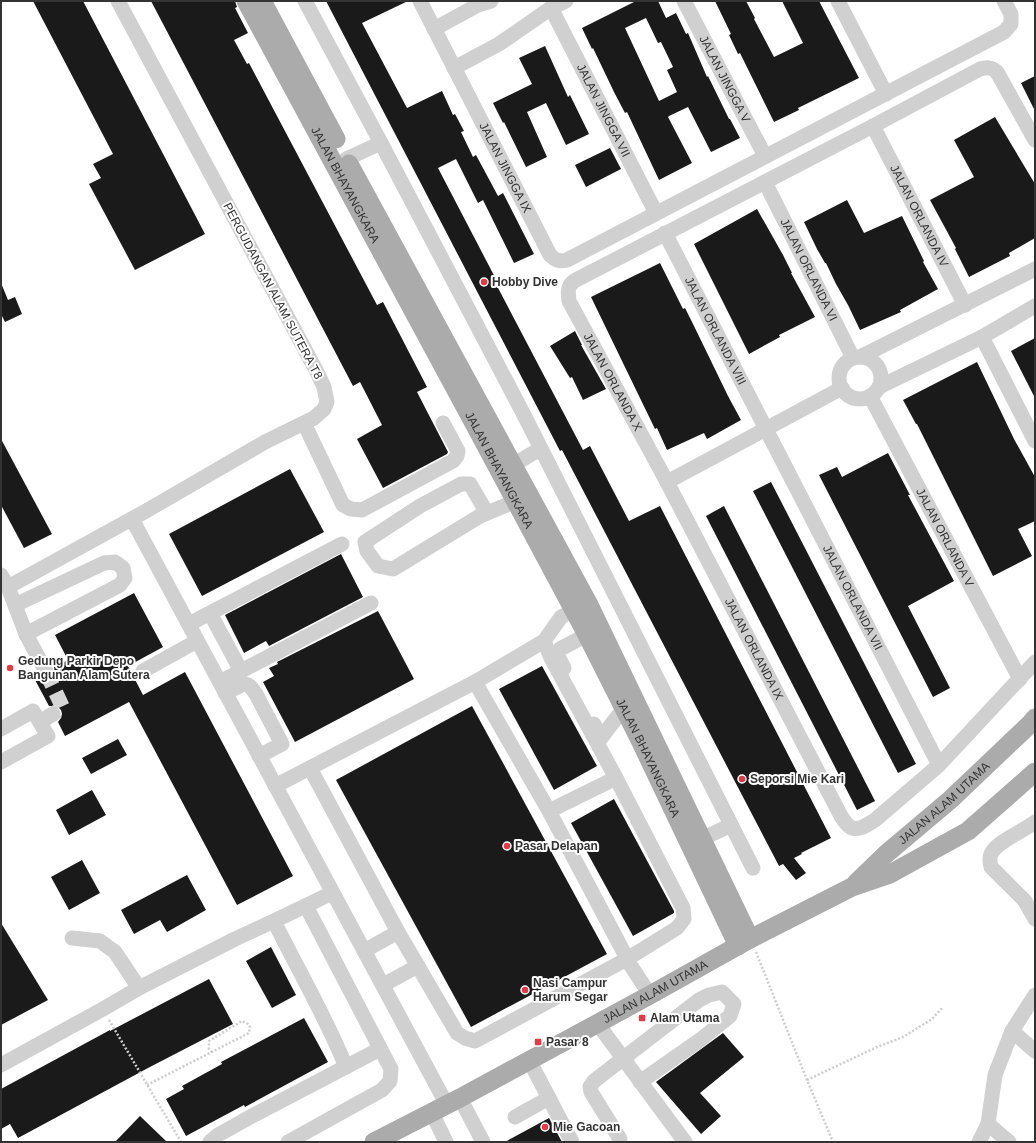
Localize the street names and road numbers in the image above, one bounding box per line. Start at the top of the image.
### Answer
street label: JALAN JINGGA V [696,33,753,125]
street label: JALAN JINGGA VII [574,61,633,159]
street label: JALAN JINGGA IX [476,120,534,215]
street label: JALAN BHAYANGKARA [308,124,382,246]
street label: JALAN ORLANDA IV [887,162,951,269]
street label: PERGUDANGAN ALAM SUTERA T8 [220,200,326,382]
street label: JALAN ORLANDA VI [777,216,840,323]
street label: JALAN ORLANDA VIII [682,274,749,387]
street label: JALAN ORLANDA X [581,331,645,433]
street label: JALAN BHAYANGKARA [462,409,536,531]
street label: JALAN ORLANDA V [913,486,977,589]
street label: JALAN ORLANDA VII [820,543,886,652]
street label: JALAN ORLANDA IX [722,596,786,702]
street label: JALAN BHAYANGKARA [613,696,683,819]
street label: JALAN ALAM UTAMA [896,759,993,847]
street label: JALAN ALAM UTAMA [601,957,710,1026]

